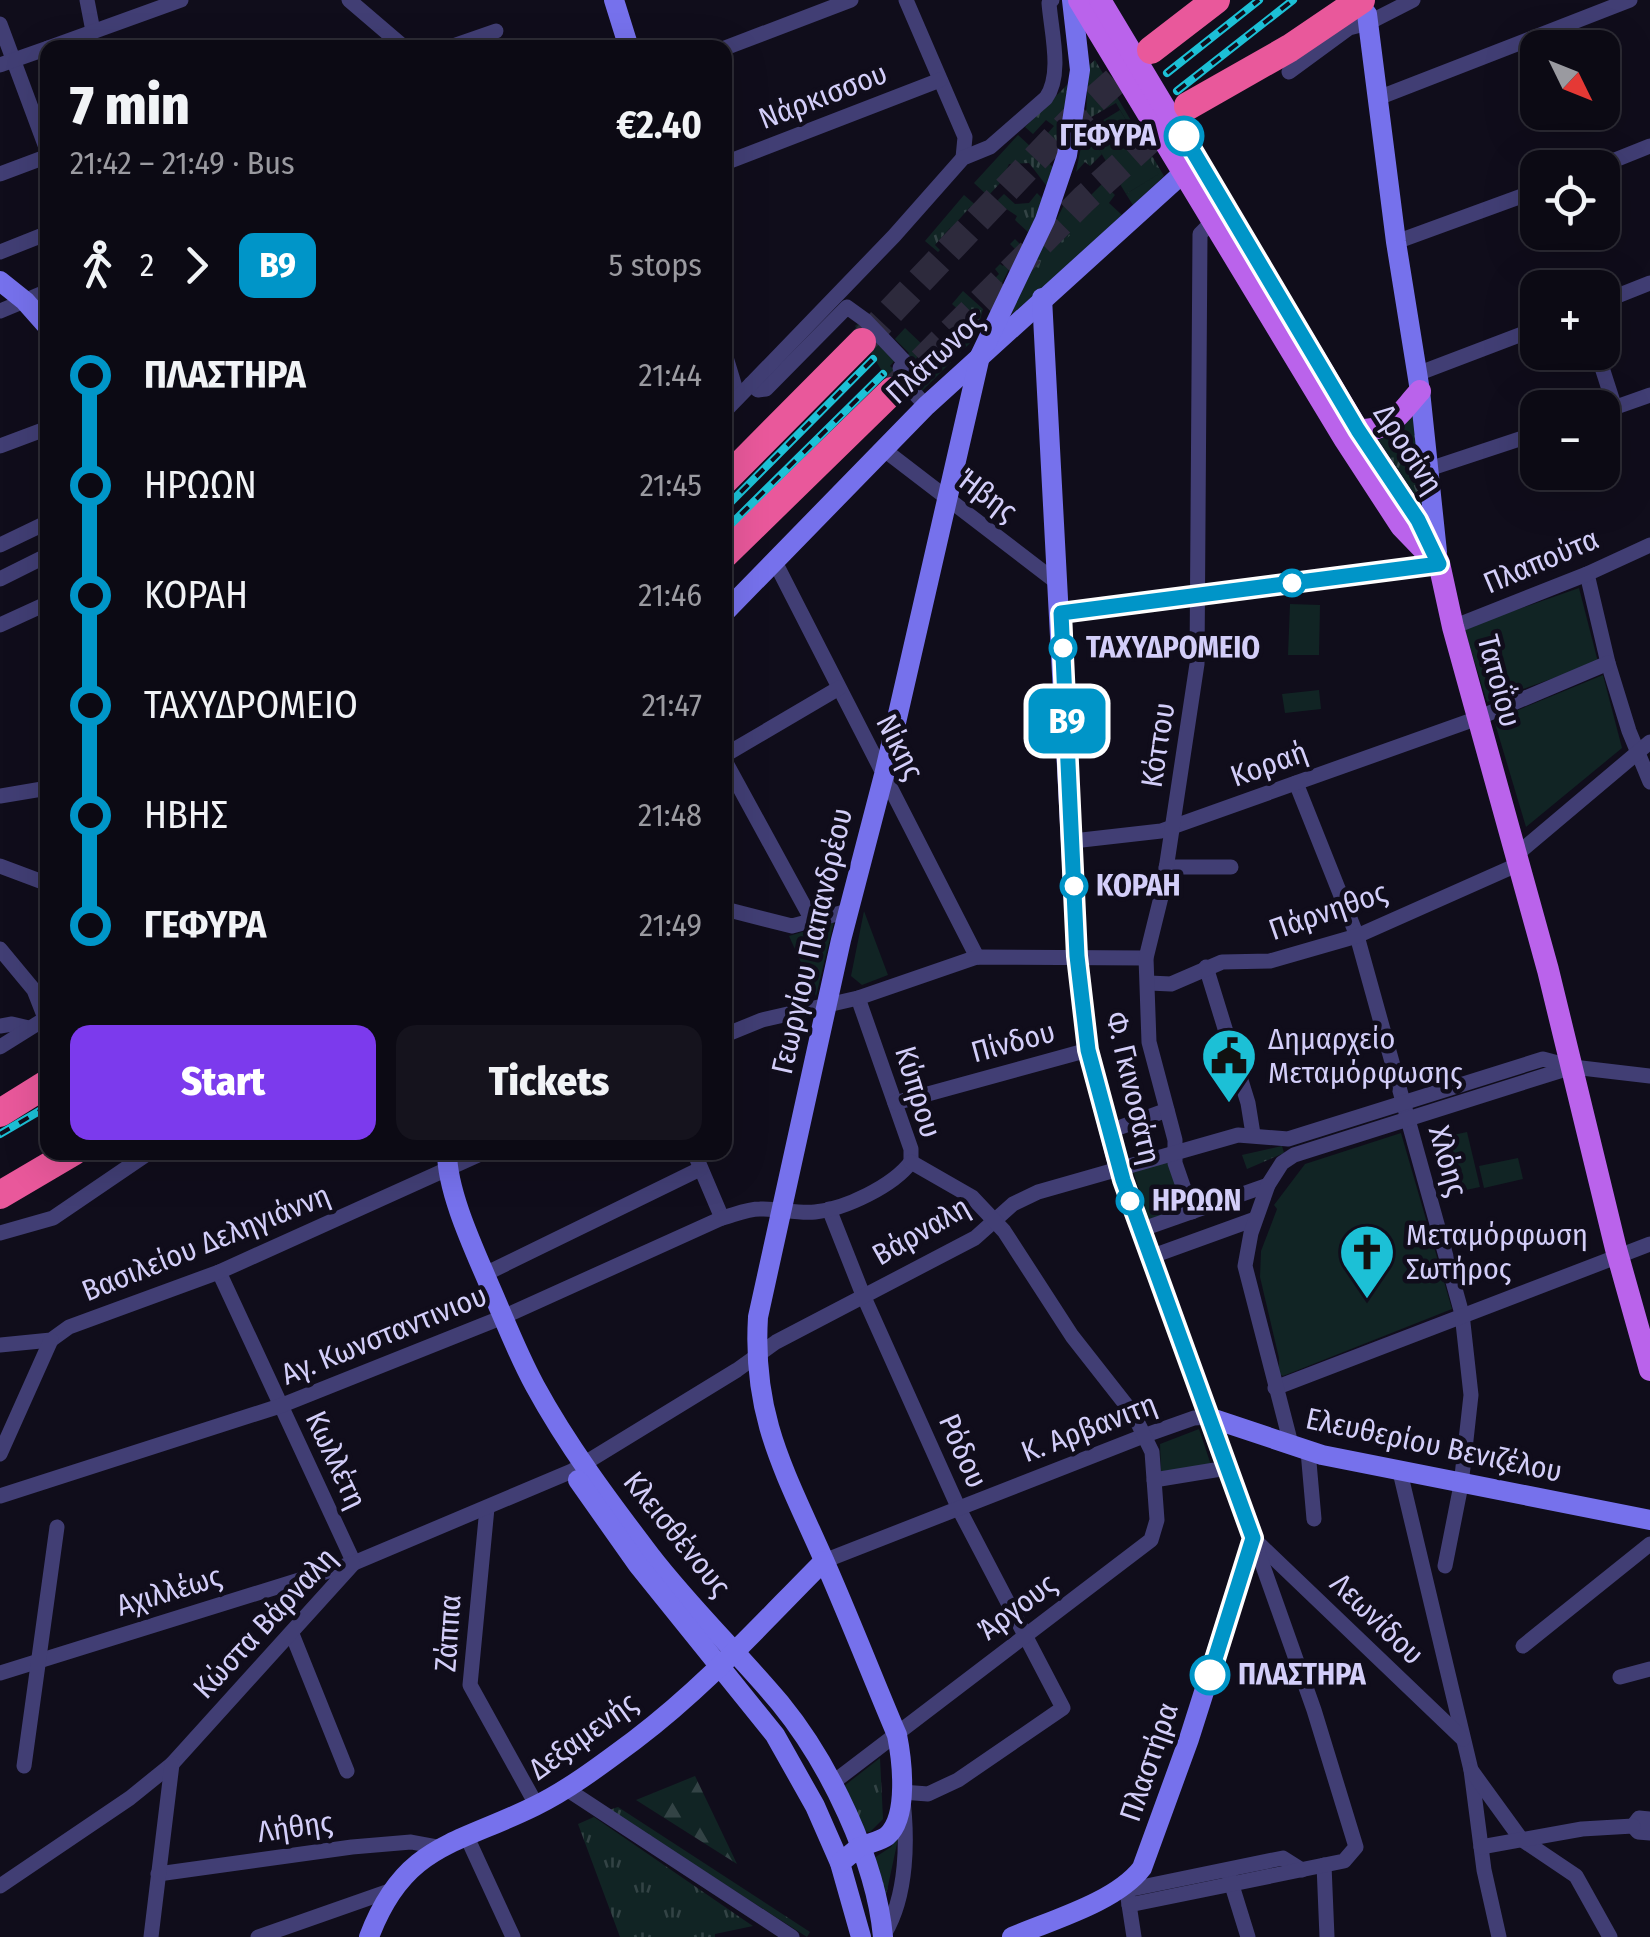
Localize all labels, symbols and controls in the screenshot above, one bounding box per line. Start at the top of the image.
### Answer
north arrow [1520,30,1620,130]
map controls [1520,30,1620,490]
street label: Νάρκισσου [754,55,892,137]
text: 7 min [70,73,190,139]
text: €2.40 [616,102,702,148]
marker: ΓΕΦΥΡΑ [1165,117,1203,155]
place label: ΓΕΦΥΡΑ [1059,118,1157,154]
text: 21:42 – 21:49 · Bus [70,144,295,182]
button: locate [1520,150,1620,250]
icon: walk [70,238,125,293]
icon: forward [169,238,224,293]
text: Β9 [259,244,296,286]
text: 2 [140,246,154,284]
text: 5 stops [609,246,702,284]
button: + [1520,270,1620,370]
street label: Πλάτωνος [879,302,992,411]
text: ΠΛΑΣΤΗΡΑ [144,352,306,398]
text: 21:44 [639,356,702,394]
button: − [1520,390,1620,490]
street label: Δροσίνη [1366,397,1450,501]
street label: Ήβης [950,461,1024,529]
text: ΗΡΩΩΝ [144,462,257,508]
text: 21:45 [640,466,702,504]
street label: Πλαπούτα [1478,521,1604,601]
unlabelled marker [1279,570,1305,596]
text: ΚΟΡΑΗ [144,572,248,618]
text: 21:46 [638,576,702,614]
place label: ΤΑΧΥΔΡΟΜΕΙΟ [1086,630,1260,666]
street label: Τατοΐου [1469,631,1529,731]
marker: ΤΑΧΥΔΡΟΜΕΙΟ [1050,635,1076,661]
text: ΤΑΧΥΔΡΟΜΕΙΟ [144,682,358,728]
text: 21:47 [642,686,702,724]
line badge: Β9 [1022,688,1112,754]
text: Β9 [1049,700,1085,742]
street label: Κόττου [1134,700,1182,790]
street label: Νίκης [868,708,932,786]
street label: Κοραή [1226,734,1312,794]
text: ΗΒΗΣ [144,792,228,838]
text: 21:48 [638,796,702,834]
street label: Γεωργίου Παπανδρέου [764,804,860,1078]
place label: ΚΟΡΑΗ [1096,868,1181,904]
marker: ΚΟΡΑΗ [1061,873,1087,899]
street label: Πάρνηθος [1264,874,1392,948]
text: ΓΕΦΥΡΑ [144,902,266,948]
text: 21:49 [639,906,702,944]
street label: Φ. Γκινοσάτη [1098,1008,1168,1168]
street label: Πίνδου [967,1014,1059,1070]
place label: Δημαρχείο Μεταμόρφωσης [1268,1021,1463,1091]
button: Start [70,1025,376,1140]
button: Tickets [396,1025,702,1140]
public building icon: Δημαρχείο Μεταμόρφωσης [1199,1026,1259,1105]
street label: Κύπρου [887,1042,949,1142]
street label: Χλόης [1421,1121,1475,1201]
street label: Βασιλείου Δεληγιάννη [77,1177,335,1309]
place label: ΗΡΩΩΝ [1152,1183,1241,1219]
marker: ΗΡΩΩΝ [1117,1188,1143,1214]
street label: Βάρναλη [866,1189,976,1273]
place label: Μεταμόρφωση Σωτήρος [1406,1217,1588,1287]
church icon: Μεταμόρφωση Σωτήρος [1337,1222,1397,1301]
street label: Αγ. Κωνσταντινιου [276,1277,492,1393]
street label: Κ. Αρβανιτη [1016,1386,1162,1470]
street label: Ελευθερίου Βενιζέλου [1303,1400,1565,1490]
street label: Κωλλέτη [298,1405,374,1515]
street label: Ρόδου [931,1408,995,1494]
street label: Κλεισθένους [616,1464,738,1604]
street label: Κώστα Βάρναλη [186,1540,344,1706]
street label: Αχιλλέως [112,1558,226,1624]
street label: Άργους [971,1566,1064,1648]
street label: Λεωνίδου [1323,1566,1431,1672]
street label: Ζάππα [427,1593,469,1673]
marker: ΠΛΑΣΤΗΡΑ [1191,1656,1229,1694]
place label: ΠΛΑΣΤΗΡΑ [1238,1657,1366,1693]
street label: Δεξαμενής [522,1684,645,1787]
street label: Πλαστήρα [1112,1698,1186,1826]
street label: Λήθης [255,1804,335,1850]

